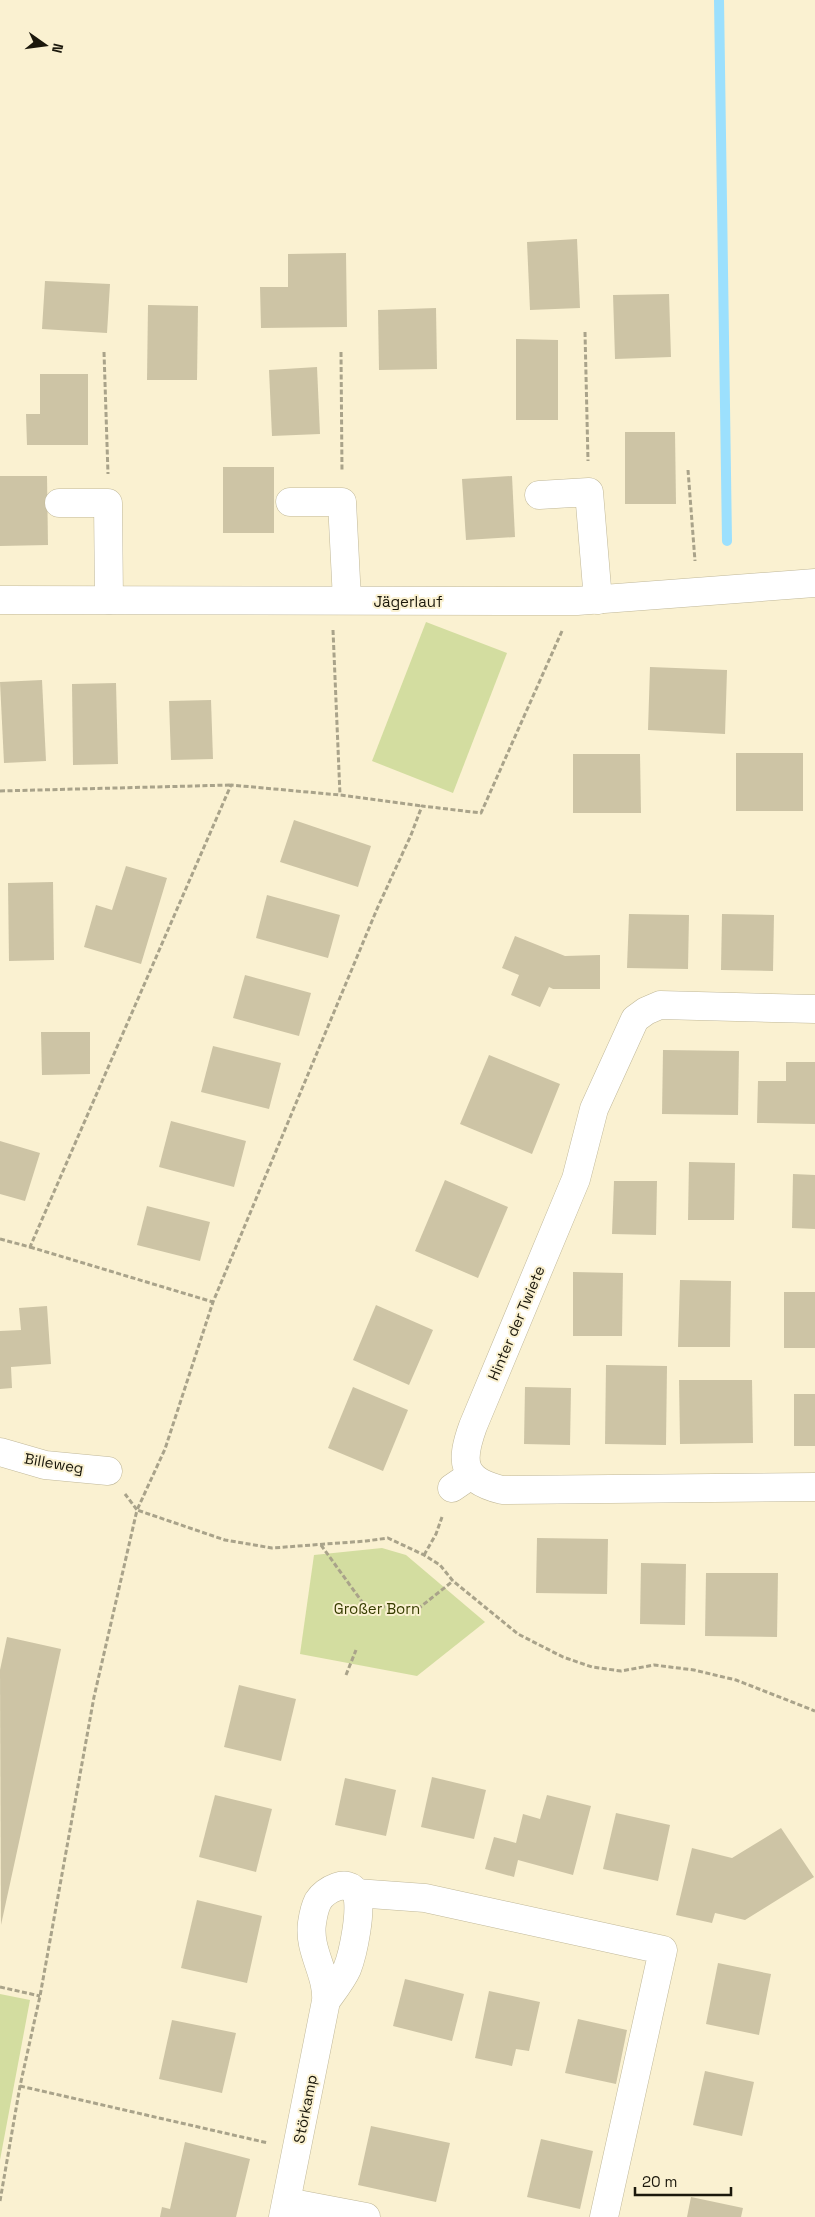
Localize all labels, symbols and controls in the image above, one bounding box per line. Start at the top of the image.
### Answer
north arrow [20,20,70,70]
text: N [48,41,67,55]
street label: Jägerlauf [373,592,443,611]
street label: Hinter der Twiete [483,1263,549,1383]
street label: Billeweg [23,1448,85,1478]
park label: Großer Born [334,1599,420,1618]
street label: Störkamp [289,2073,321,2145]
scale bar [635,2164,731,2196]
text: 20 m [642,2172,677,2191]

